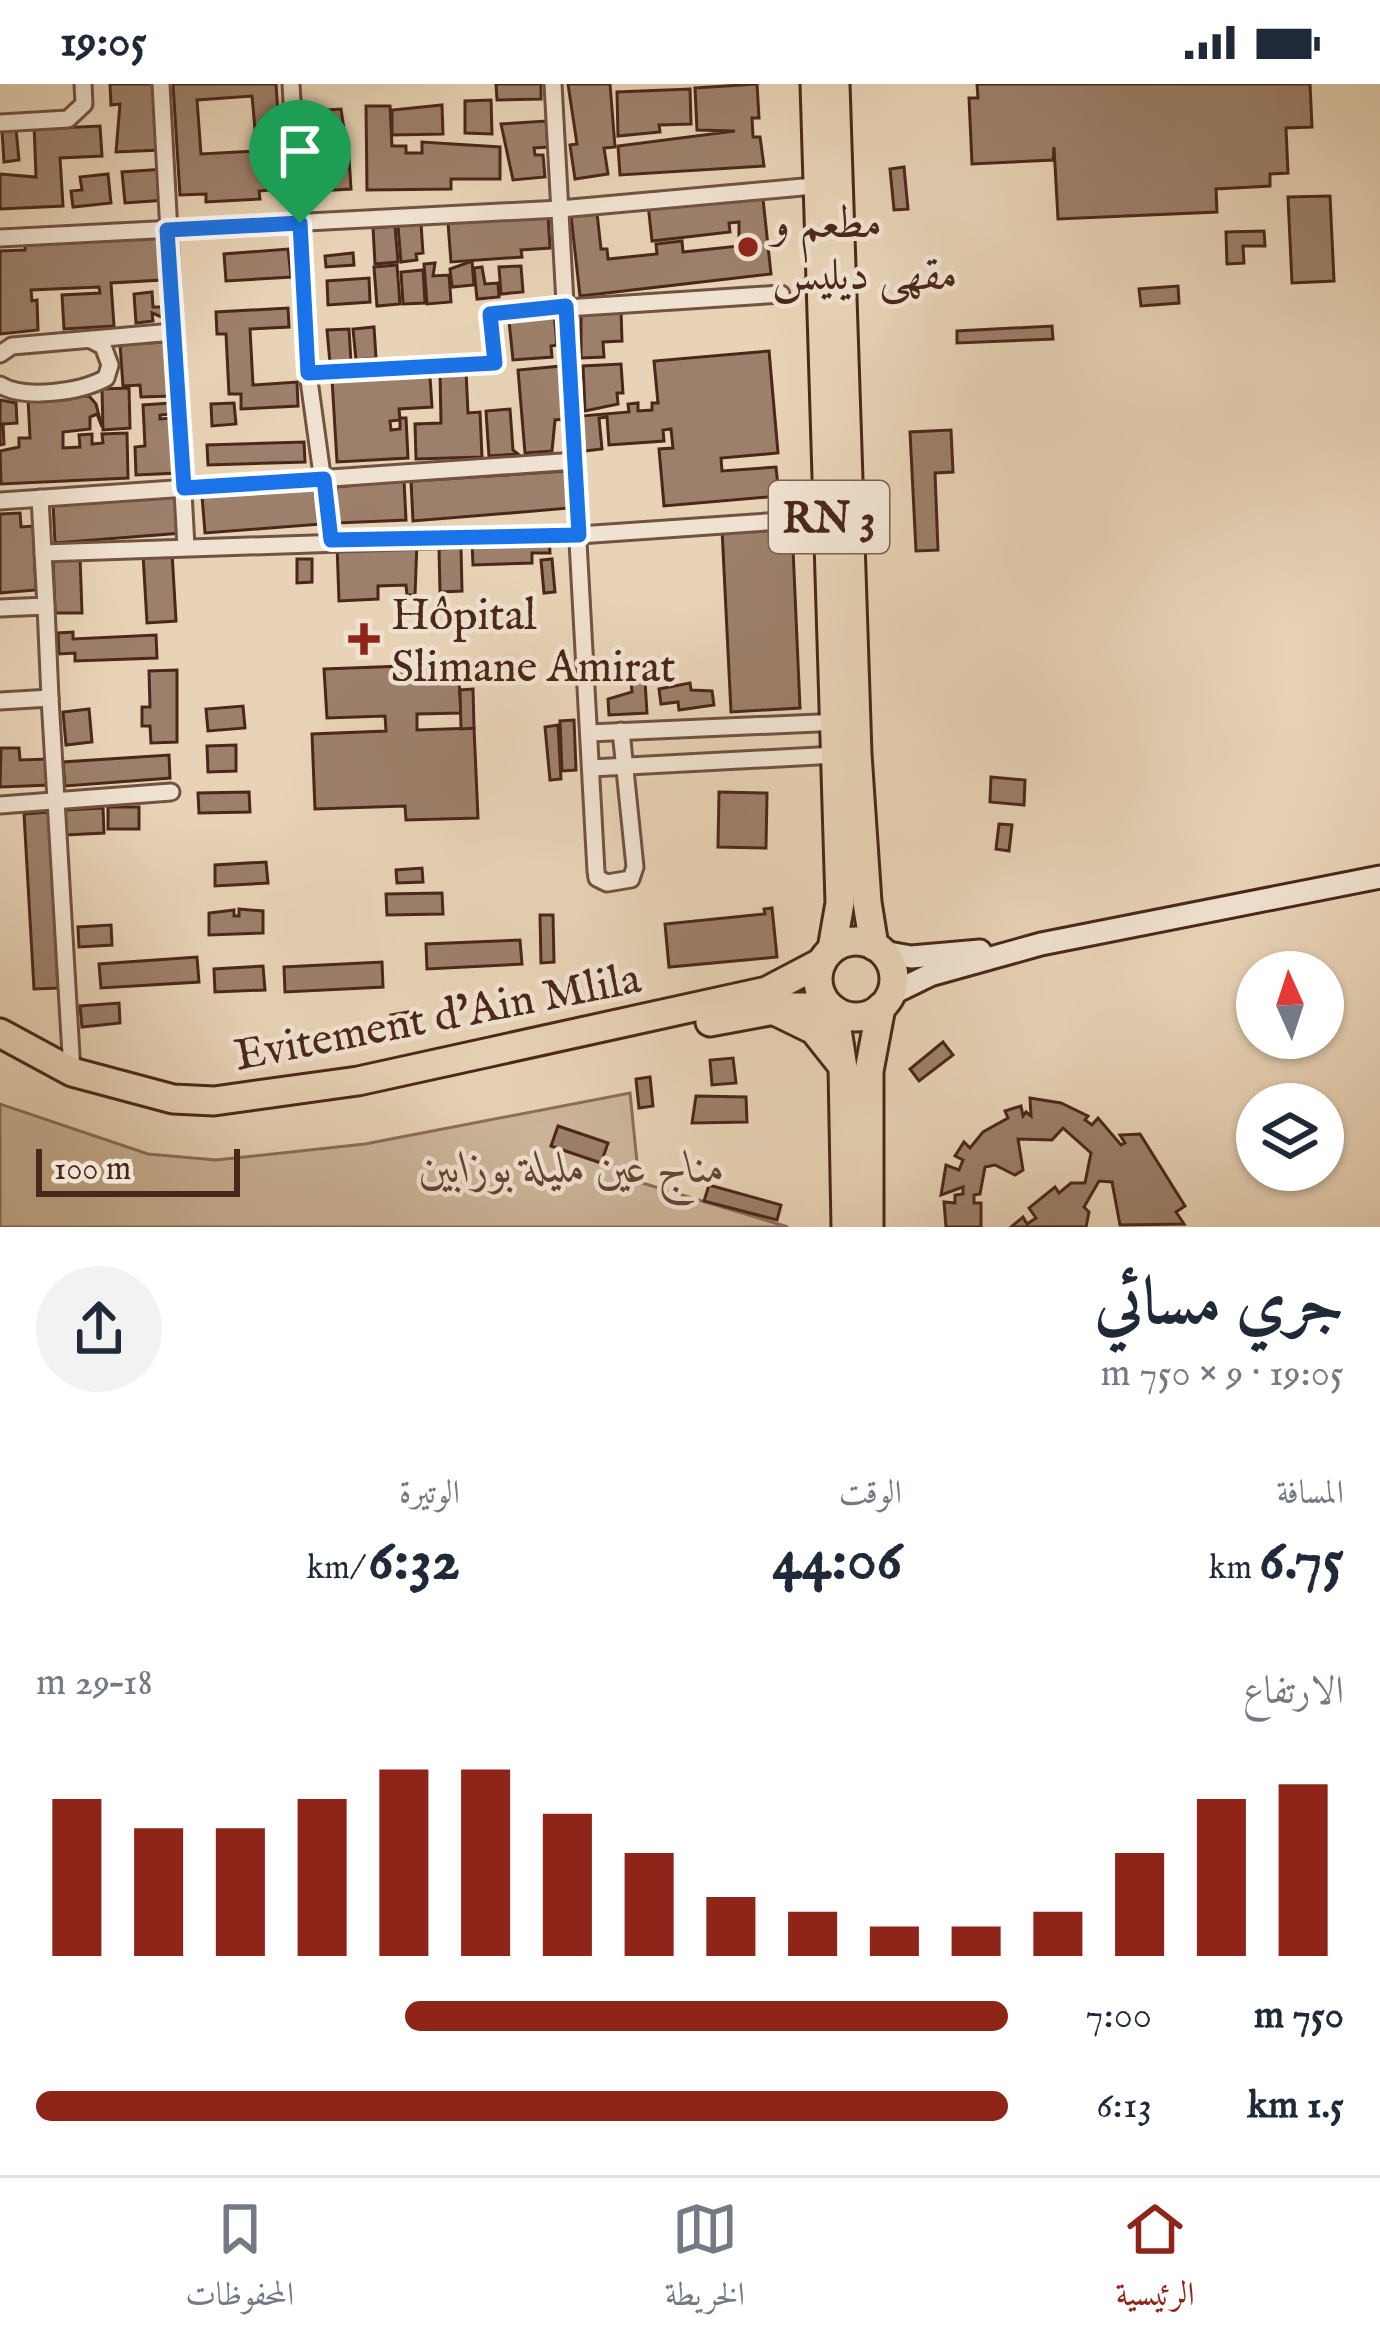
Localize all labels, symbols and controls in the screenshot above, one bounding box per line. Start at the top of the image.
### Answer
text: 19:05 [60,14,147,71]
pin [249,100,351,223]
icon: arrive [267,118,333,184]
place label: مطعم و مقهى ديليس [768,196,957,305]
marker: مطعم و مقهى ديليس [735,234,761,260]
road number: RN 3 [769,481,889,553]
place label: Hôpital Slimane Amirat [391,588,676,697]
marker: Hôpital Slimane Amirat [348,623,380,655]
street label: Evitement d'Ain Mlila [230,951,646,1086]
north arrow [1236,951,1344,1059]
map controls [1236,951,1344,1191]
button: layers [1236,1083,1344,1191]
park label: مناج عين مليلة بوزابين [418,1141,726,1207]
scale bar [36,1143,240,1196]
text: 100 m [54,1149,131,1191]
text: جري مسائي [1095,1263,1344,1347]
button: share [36,1266,162,1392]
text: 19:05 · 9 × 750 m [1101,1350,1344,1399]
text: الوتيرة [399,1473,460,1515]
text: الوقت [839,1473,902,1515]
text: المسافة [1277,1473,1344,1515]
text: 6:32 [368,1524,460,1600]
text: 44:06 [773,1524,902,1600]
text: 6.75 [1259,1524,1344,1600]
text: /km [307,1548,368,1590]
text: km [1209,1548,1259,1590]
text: 18–29 m [36,1659,153,1708]
text: الارتفاع [1243,1668,1344,1717]
text: 7:00 [1085,1992,1152,2041]
text: 750 m [1254,1992,1344,2041]
text: 6:13 [1096,2082,1152,2131]
text: 1.5 km [1247,2082,1344,2131]
tab: المحفوظات [185,2196,294,2326]
tab: الخريطة [665,2196,745,2326]
tab: الرئيسية [1115,2196,1195,2326]

